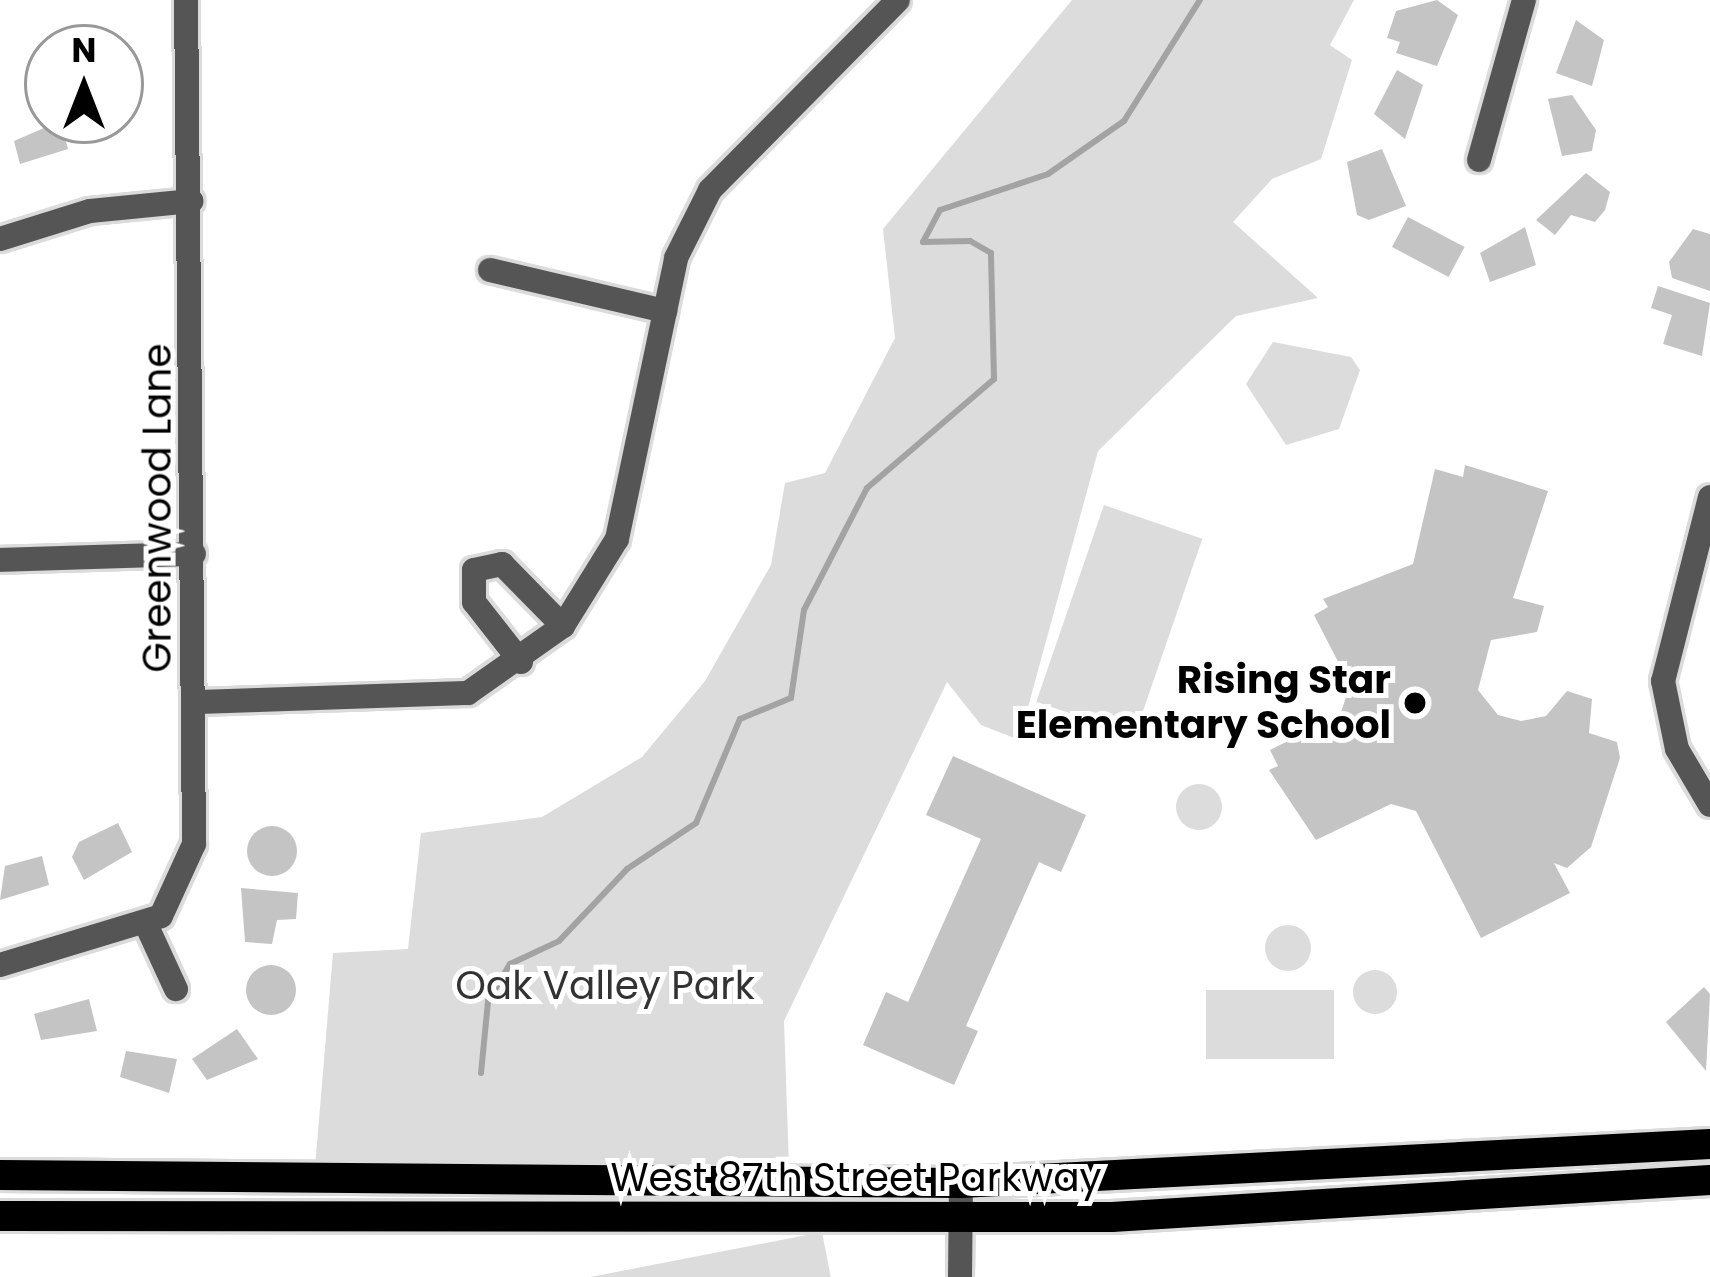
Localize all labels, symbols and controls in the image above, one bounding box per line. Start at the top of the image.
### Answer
north arrow [24,24,144,144]
text: N [72,27,96,74]
street label: Greenwood Lane [135,343,181,673]
place label: Rising Star Elementary School [1016,658,1391,749]
marker: Rising Star Elementary School [1402,690,1428,716]
park label: Oak Valley Park [455,963,755,1009]
street label: West 87th Street Parkway [610,1155,1102,1201]

